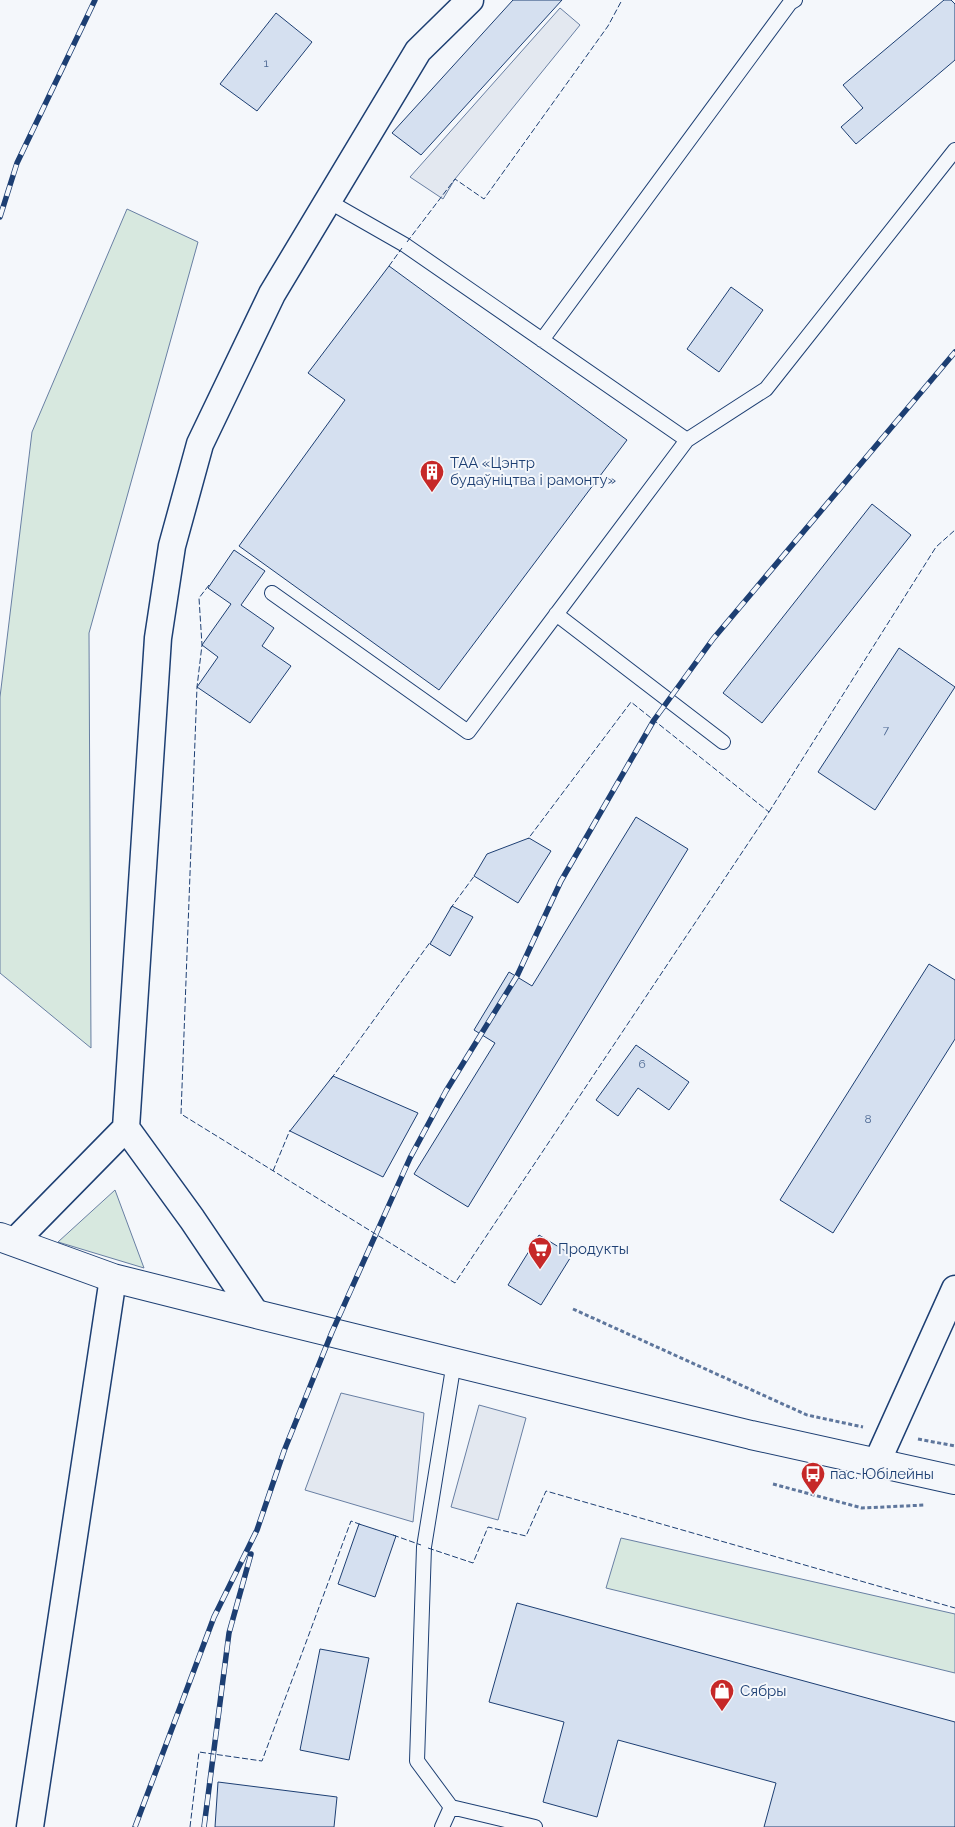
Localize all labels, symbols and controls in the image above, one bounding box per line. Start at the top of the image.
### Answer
house number: 1 [263,56,269,70]
place label: ТАА «Цэнтр будаўніцтва і рамонту» [450,454,616,489]
building icon: ТАА «Цэнтр будаўніцтва і рамонту» [419,459,445,493]
house number: 7 [883,723,890,737]
house number: 6 [638,1057,646,1071]
house number: 8 [864,1112,872,1126]
supermarket icon: Продукты [527,1236,553,1270]
place label: Продукты [558,1240,629,1258]
bus stop icon: пас. Юбілейны [800,1461,826,1495]
place label: пас. Юбілейны [830,1465,934,1483]
shop icon: Сябры [709,1678,735,1712]
place label: Сябры [740,1682,786,1700]

